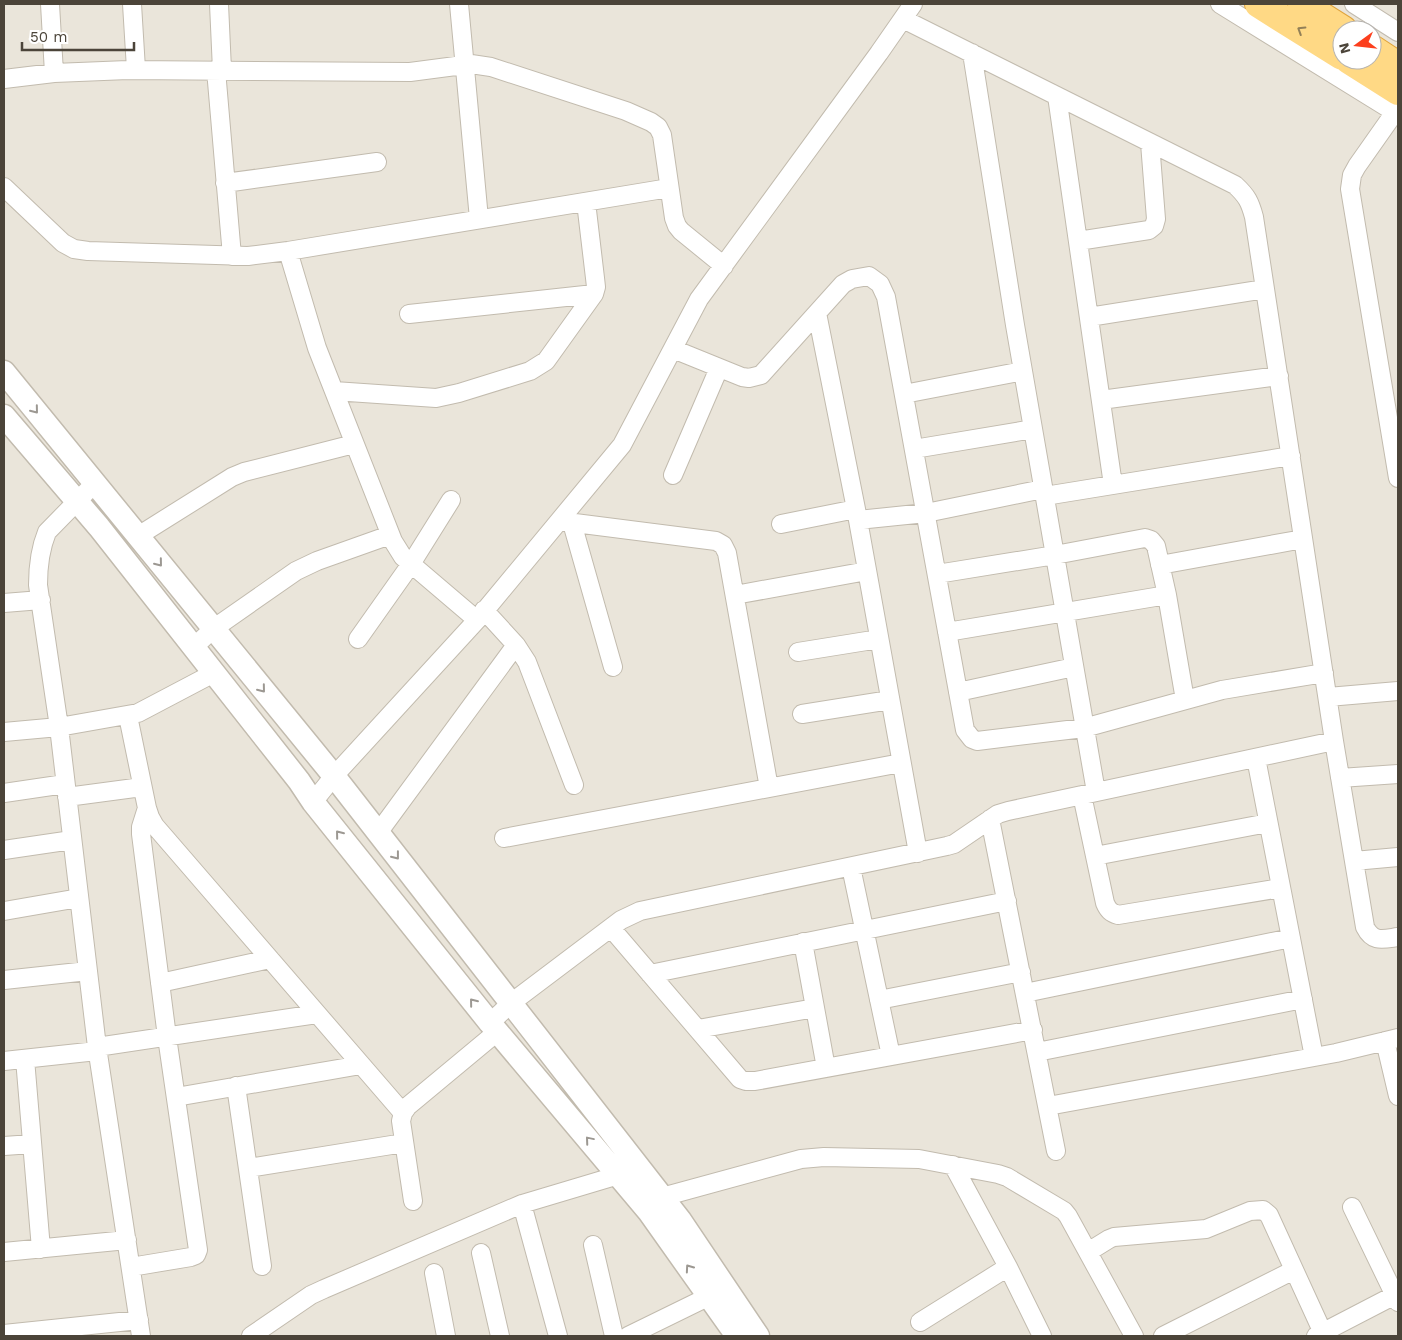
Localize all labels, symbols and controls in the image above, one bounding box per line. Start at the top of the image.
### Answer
scale bar [22,20,135,52]
north arrow [1332,20,1382,70]
one-way arrow [1297,26,1306,36]
text: 50 m [30,28,67,46]
text: N [1335,41,1354,55]
one-way arrow [29,404,38,413]
one-way arrow [154,557,163,566]
one-way arrow [257,683,266,692]
one-way arrow [337,831,345,840]
one-way arrow [391,851,400,860]
one-way arrow [470,998,479,1008]
one-way arrow [586,1137,594,1146]
one-way arrow [686,1264,695,1274]

